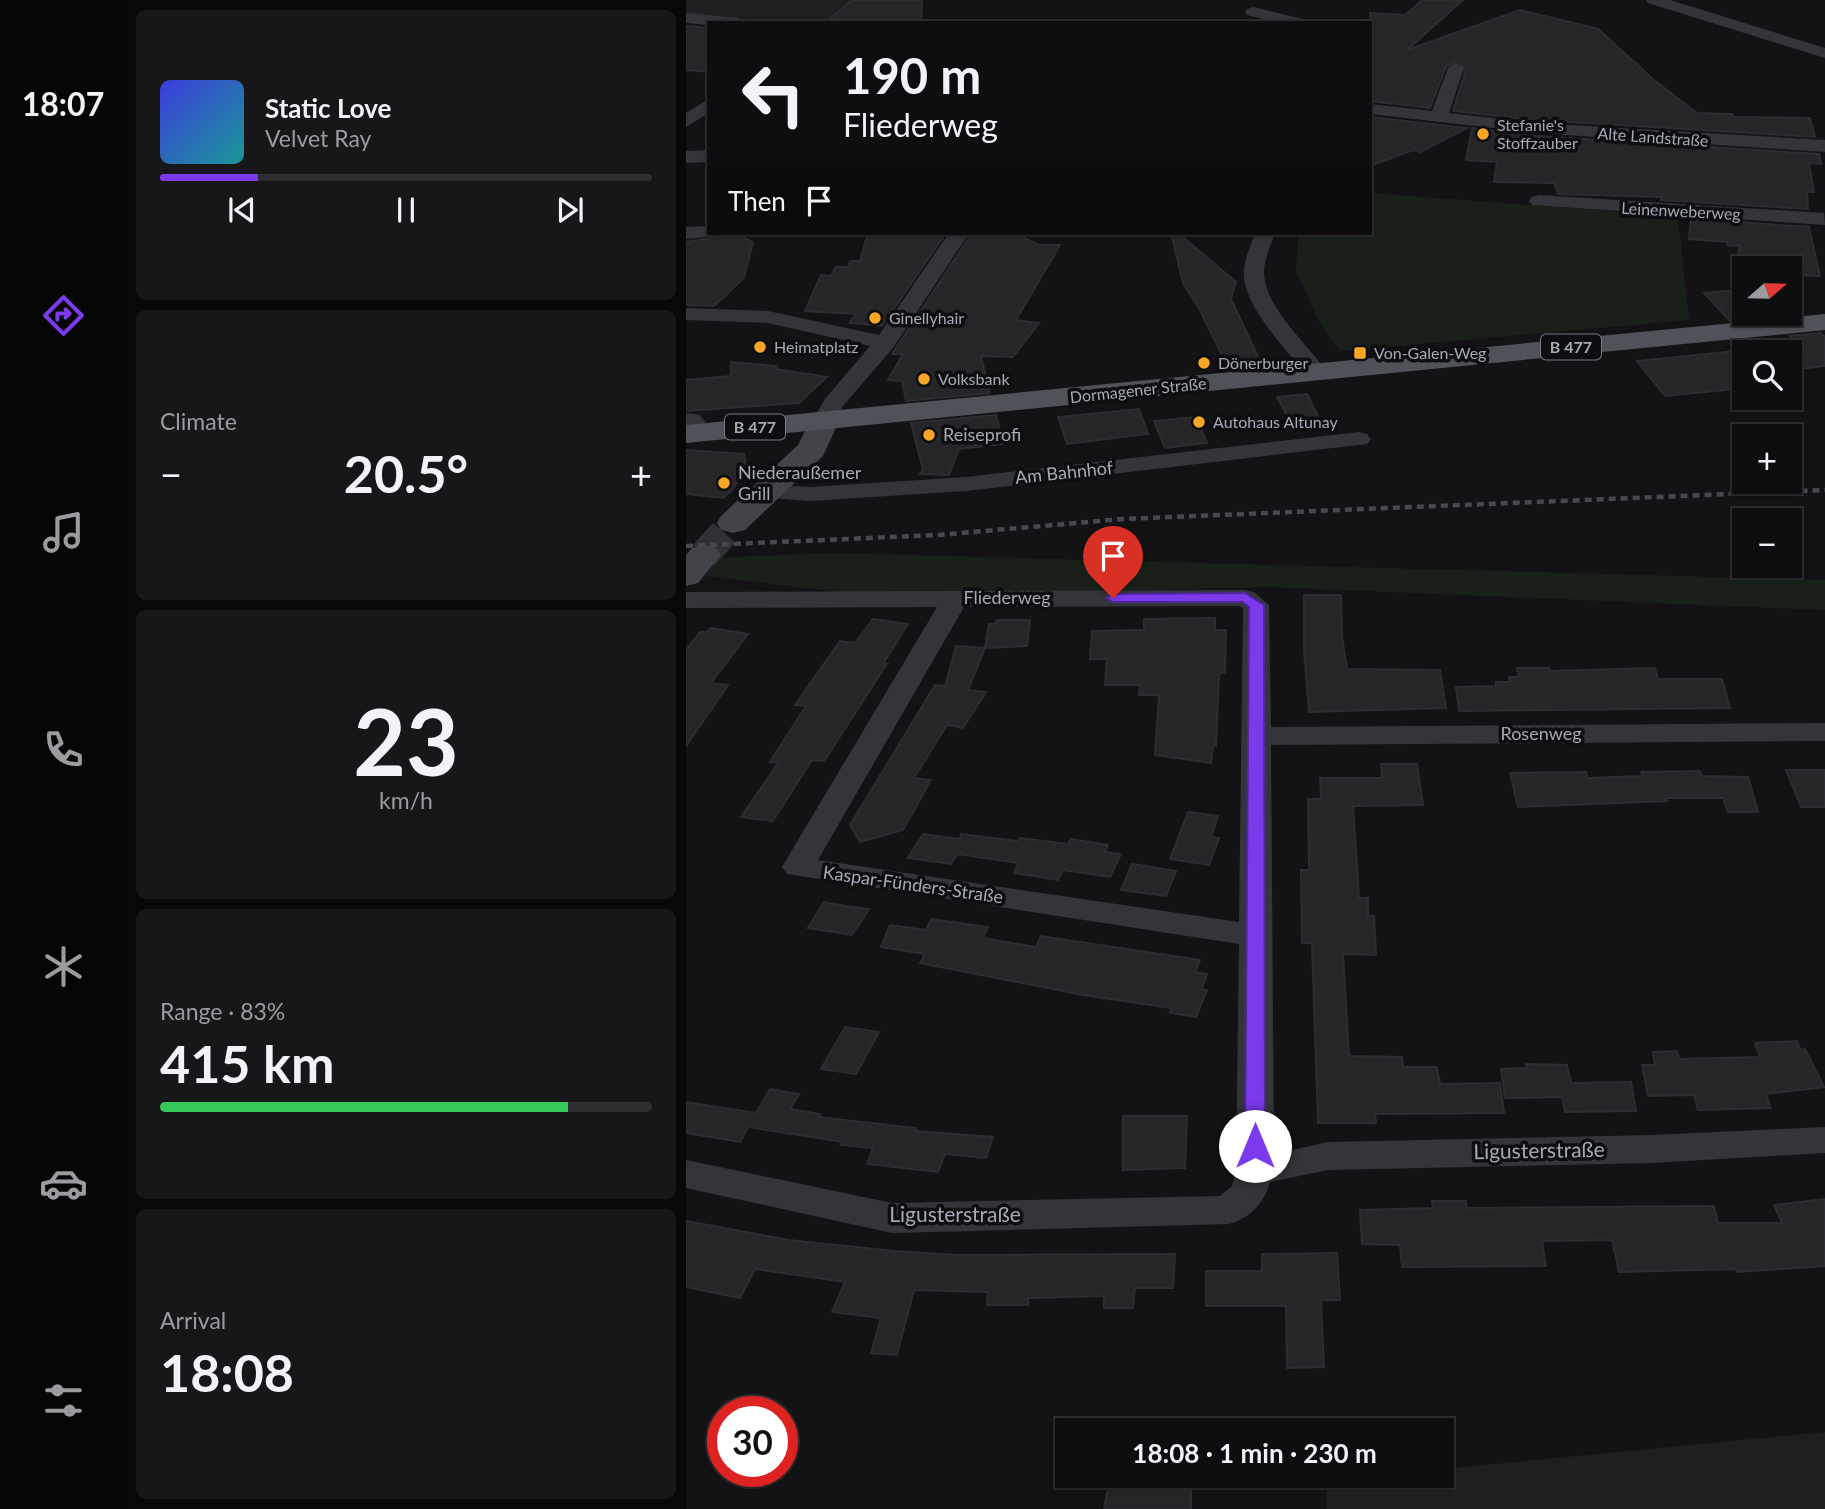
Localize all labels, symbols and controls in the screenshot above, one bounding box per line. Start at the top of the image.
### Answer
text: 190 m [843,46,981,104]
icon: left [728,49,819,140]
text: 18:07 [22,84,104,123]
text: Static Love [265,92,392,124]
text: Fliederweg [843,105,998,144]
place label: Stefanie's Stoffzauber [1497,115,1578,152]
street label: Alte Landstraße [1597,123,1709,150]
text: Velvet Ray [265,124,371,152]
marker: Stefanie's Stoffzauber [1475,126,1491,142]
icon: arrive [800,182,838,220]
text: Then [728,185,786,217]
icon: previous [223,191,261,229]
icon: pause [387,191,425,229]
icon: next [551,191,589,229]
street label: Leinenweberweg [1621,198,1741,223]
north arrow [1732,256,1802,326]
map controls [1732,256,1802,578]
icon: directions [39,291,88,340]
place label: Ginellyhair [889,308,964,327]
marker: Ginellyhair [867,310,883,326]
road number: B 477 [1541,334,1601,360]
place label: Heimatplatz [774,337,859,356]
marker: Heimatplatz [752,339,768,355]
button: search [1732,340,1802,410]
place label: Von-Galen-Weg [1374,343,1486,362]
marker: Von-Galen-Weg [1352,345,1368,361]
place label: Dönerburger [1218,353,1308,372]
marker: Dönerburger [1196,355,1212,371]
place label: Volksbank [938,369,1010,388]
marker: Volksbank [916,371,932,387]
street label: Dormagener Straße [1069,373,1207,406]
text: Climate [160,407,237,435]
place label: Autohaus Altunay [1213,412,1339,431]
road number: B 477 [725,414,785,440]
marker: Autohaus Altunay [1191,414,1207,430]
place label: Reiseprofi [943,423,1021,445]
button: + [1732,424,1802,494]
marker: Reiseprofi [921,427,937,443]
text: 20.5° [344,442,468,504]
text: − [160,451,182,497]
text: + [630,451,652,497]
street label: Am Bahnhof [1014,456,1115,488]
place label: Niederaußemer Grill [738,461,862,504]
marker: Niederaußemer Grill [716,475,732,491]
icon: music [39,508,88,557]
button: − [1732,508,1802,578]
pin [1083,526,1143,598]
icon: arrive [1094,537,1132,575]
street label: Fliederweg [963,586,1051,608]
text: 23 [353,686,459,795]
street label: Rosenweg [1500,722,1582,744]
icon: phone [39,725,88,774]
text: km/h [379,786,433,814]
street label: Kaspar-Fünders-Straße [822,860,1005,908]
icon: climate [39,942,88,991]
text: Range · 83% [160,997,285,1025]
text: 415 km [160,1032,334,1094]
position arrow [1218,1109,1292,1183]
street label: Ligusterstraße [1473,1136,1605,1163]
icon: car [39,1159,88,1208]
street label: Ligusterstraße [889,1201,1021,1226]
text: Arrival [160,1306,226,1334]
text: 18:08 [160,1341,294,1403]
icon: filters [39,1376,88,1425]
speed limit sign: 30 [707,1396,798,1487]
text: 18:08 · 1 min · 230 m [1132,1437,1377,1469]

